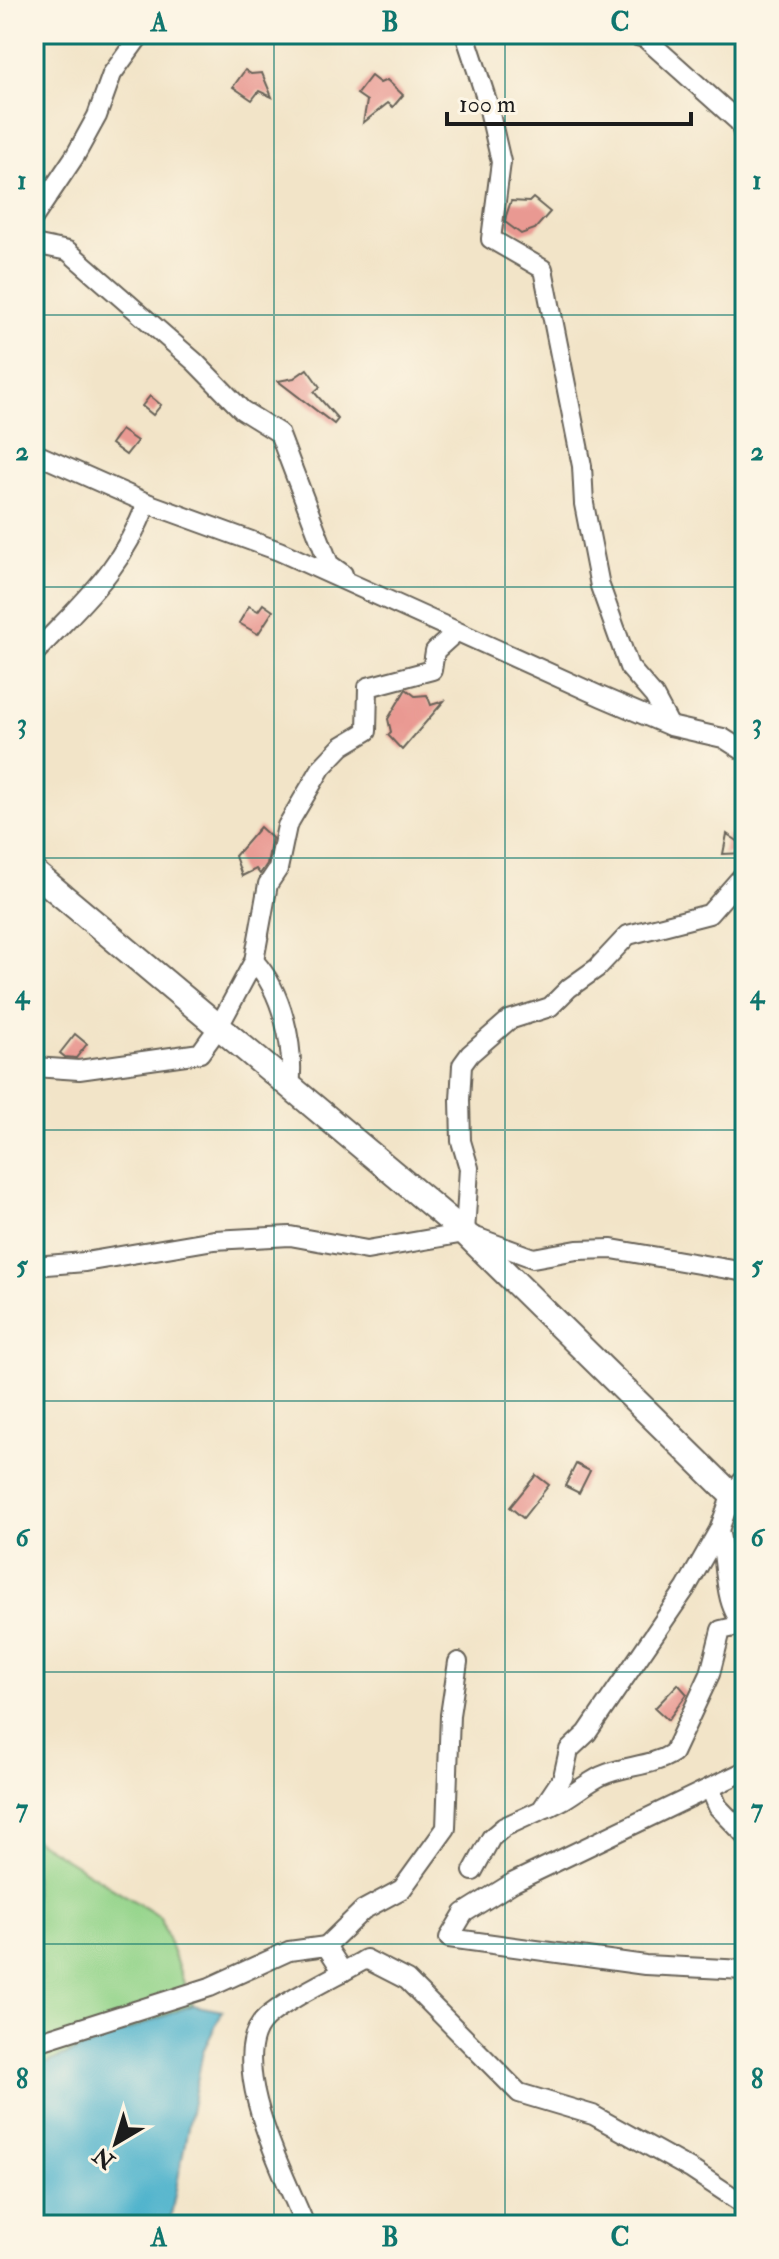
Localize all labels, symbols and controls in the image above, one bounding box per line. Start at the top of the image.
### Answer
text: A [150,7,168,39]
text: B [381,7,399,39]
text: C [610,7,630,39]
scale bar [447,76,691,126]
text: 100 m [459,89,516,120]
text: 1 [17,165,27,197]
text: 1 [752,165,762,197]
text: 2 [15,436,29,468]
text: 2 [750,436,764,468]
text: 3 [17,708,27,740]
text: 3 [752,708,762,740]
text: 4 [14,979,31,1011]
text: 4 [749,979,766,1011]
text: 5 [16,1250,28,1282]
text: 5 [751,1250,763,1282]
text: 6 [15,1522,30,1554]
text: 6 [750,1522,765,1554]
text: 7 [16,1793,28,1825]
text: 7 [751,1793,763,1825]
text: 8 [16,2064,28,2096]
text: 8 [751,2064,763,2096]
north arrow [76,2103,156,2183]
text: N [88,2141,121,2176]
text: A [150,2222,168,2254]
text: B [381,2222,399,2254]
text: C [610,2222,630,2254]

